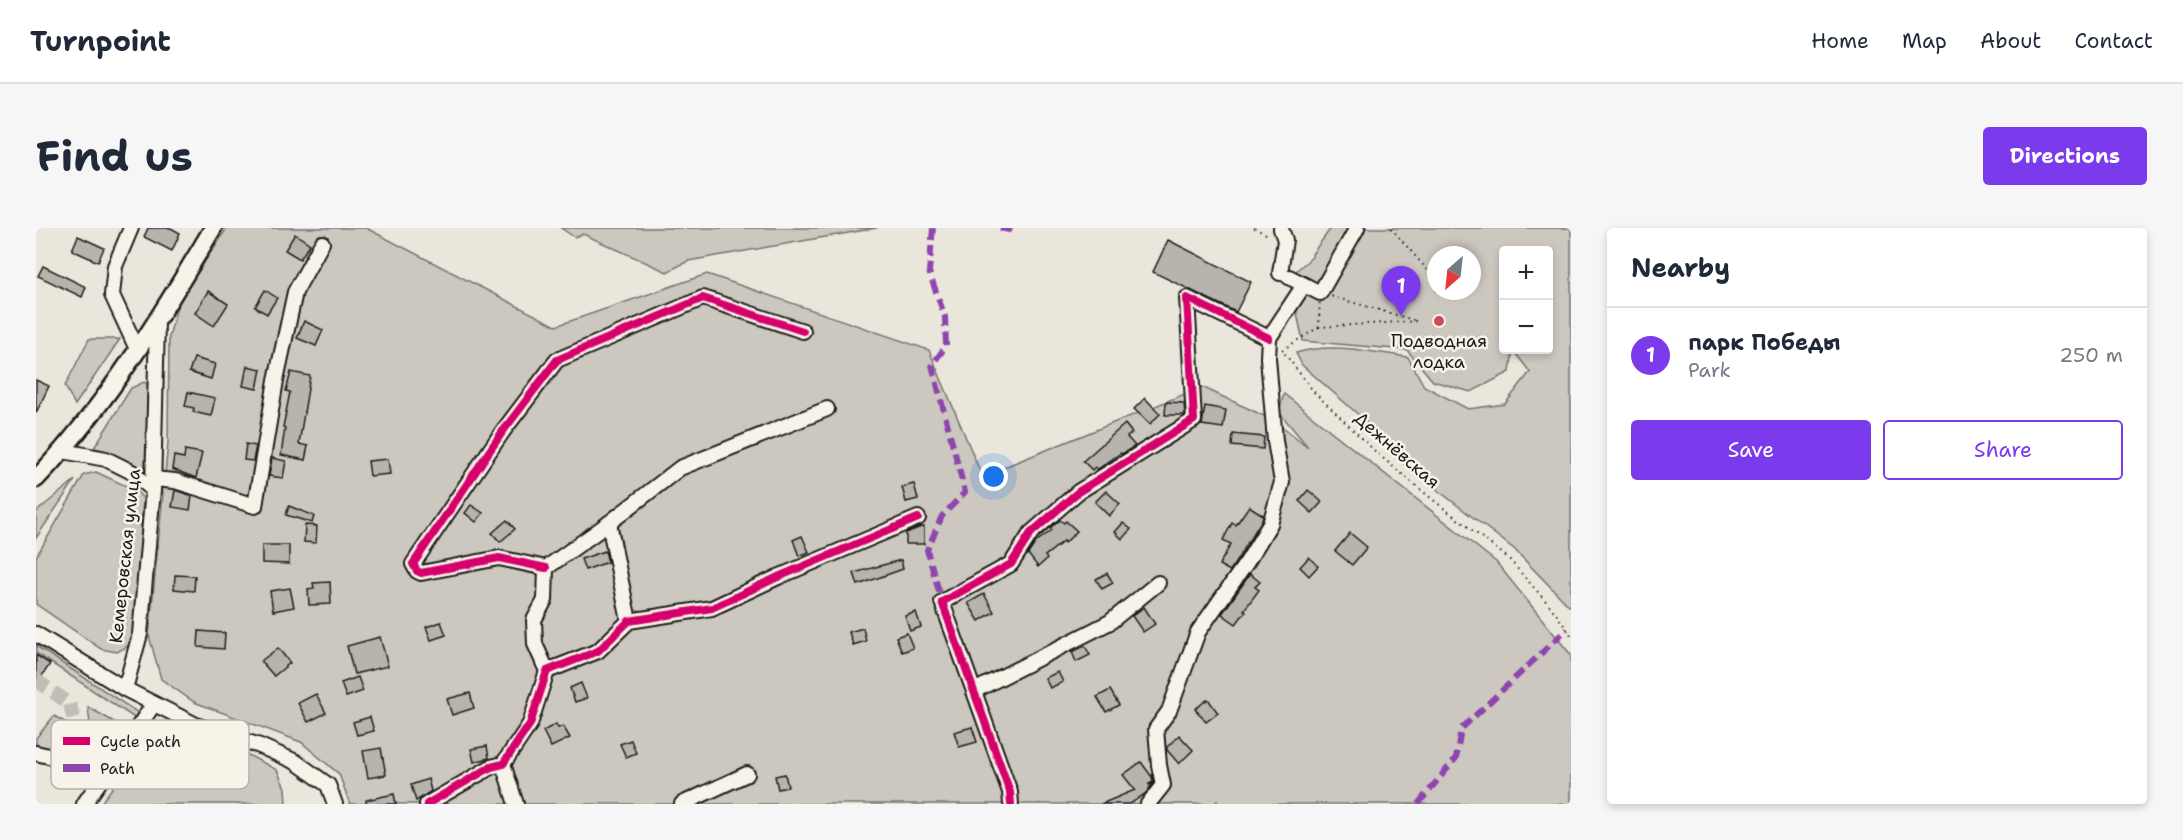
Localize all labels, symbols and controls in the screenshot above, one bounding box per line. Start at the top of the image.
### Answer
text: Turnpoint [30,22,171,60]
text: Home [1811,27,1869,55]
text: Map [1902,27,1947,55]
text: About [1980,27,2041,55]
text: Contact [2074,27,2153,55]
button: Directions [1983,127,2147,185]
text: Find us [36,128,193,184]
north arrow [1427,246,1481,300]
map controls [1499,246,1553,354]
button: + [1499,246,1553,300]
text: Nearby [1631,250,1730,285]
pin: 1 [1382,266,1420,316]
button: − [1499,300,1553,354]
marker: Подводная лодка [1432,314,1446,328]
text: парк Победы [1688,328,1840,357]
place label: Подводная лодка [1391,329,1487,374]
text: 1 [1646,342,1655,368]
text: 250 m [2059,342,2123,368]
text: Park [1688,357,1731,383]
street label: Дежнёвская [1349,406,1445,494]
button: Save [1631,420,1871,480]
button: Share [1883,420,2123,480]
your location [979,462,1008,491]
street label: Кемеровская улица [104,468,146,644]
legend [51,720,249,789]
text: Cycle path [100,731,181,752]
text: Path [100,758,135,779]

